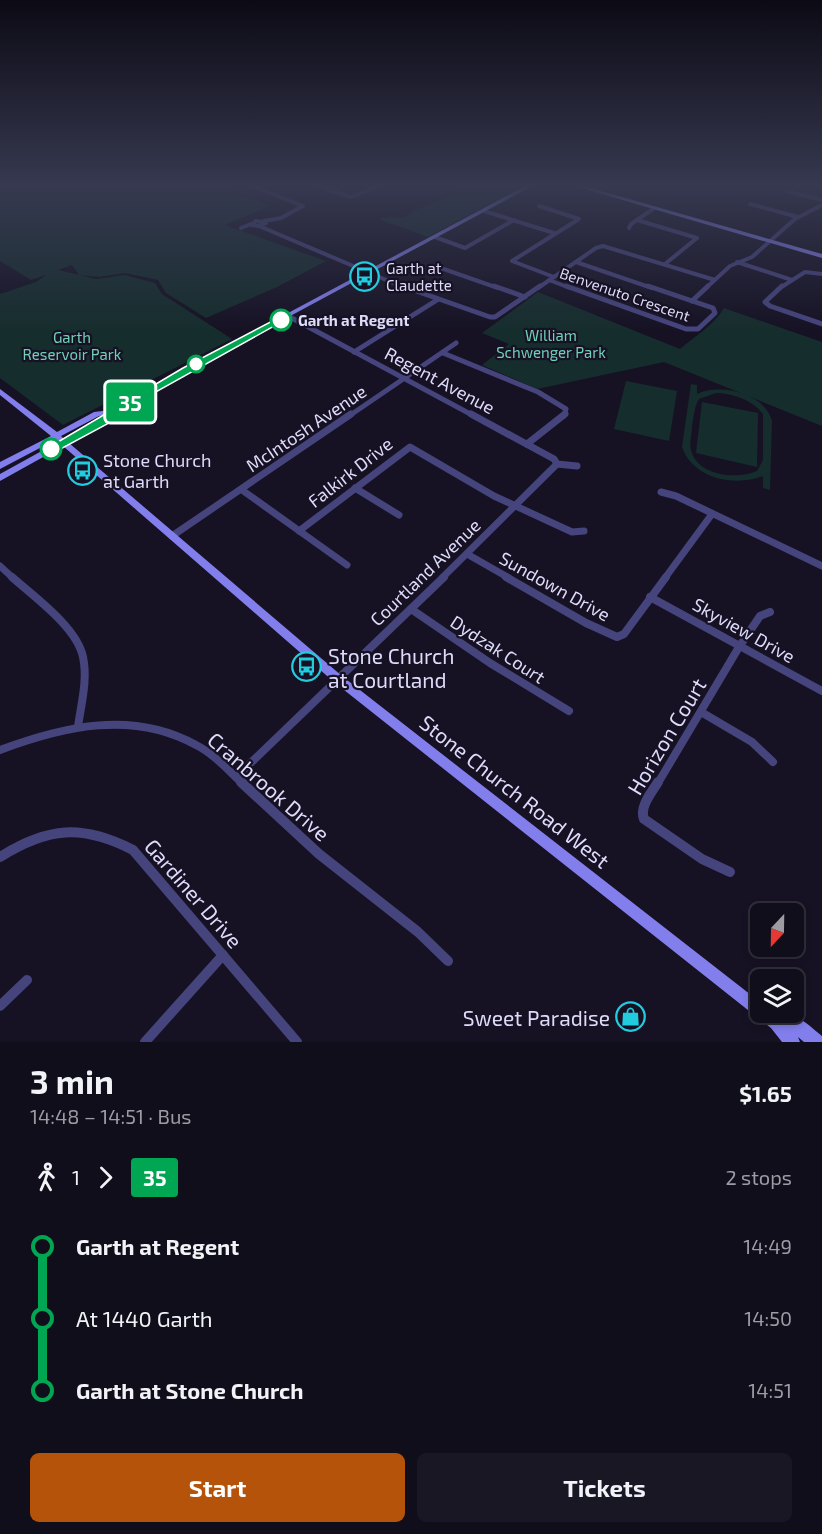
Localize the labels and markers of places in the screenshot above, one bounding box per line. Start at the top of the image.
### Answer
place label: Garth at Claudette [386,259,452,294]
bus stop icon: Garth at Claudette [349,261,381,293]
marker: Garth at Regent [270,309,292,331]
place label: Garth at Regent [298,311,409,329]
unlabelled marker [187,355,205,373]
unlabelled marker [40,438,62,460]
place label: Stone Church at Garth [103,449,211,492]
bus stop icon: Stone Church at Garth [66,454,98,486]
place label: Stone Church at Courtland [328,643,455,692]
bus stop icon: Stone Church at Courtland [291,651,323,683]
shop icon: Sweet Paradise [615,1001,647,1033]
place label: Sweet Paradise [463,1005,610,1030]

